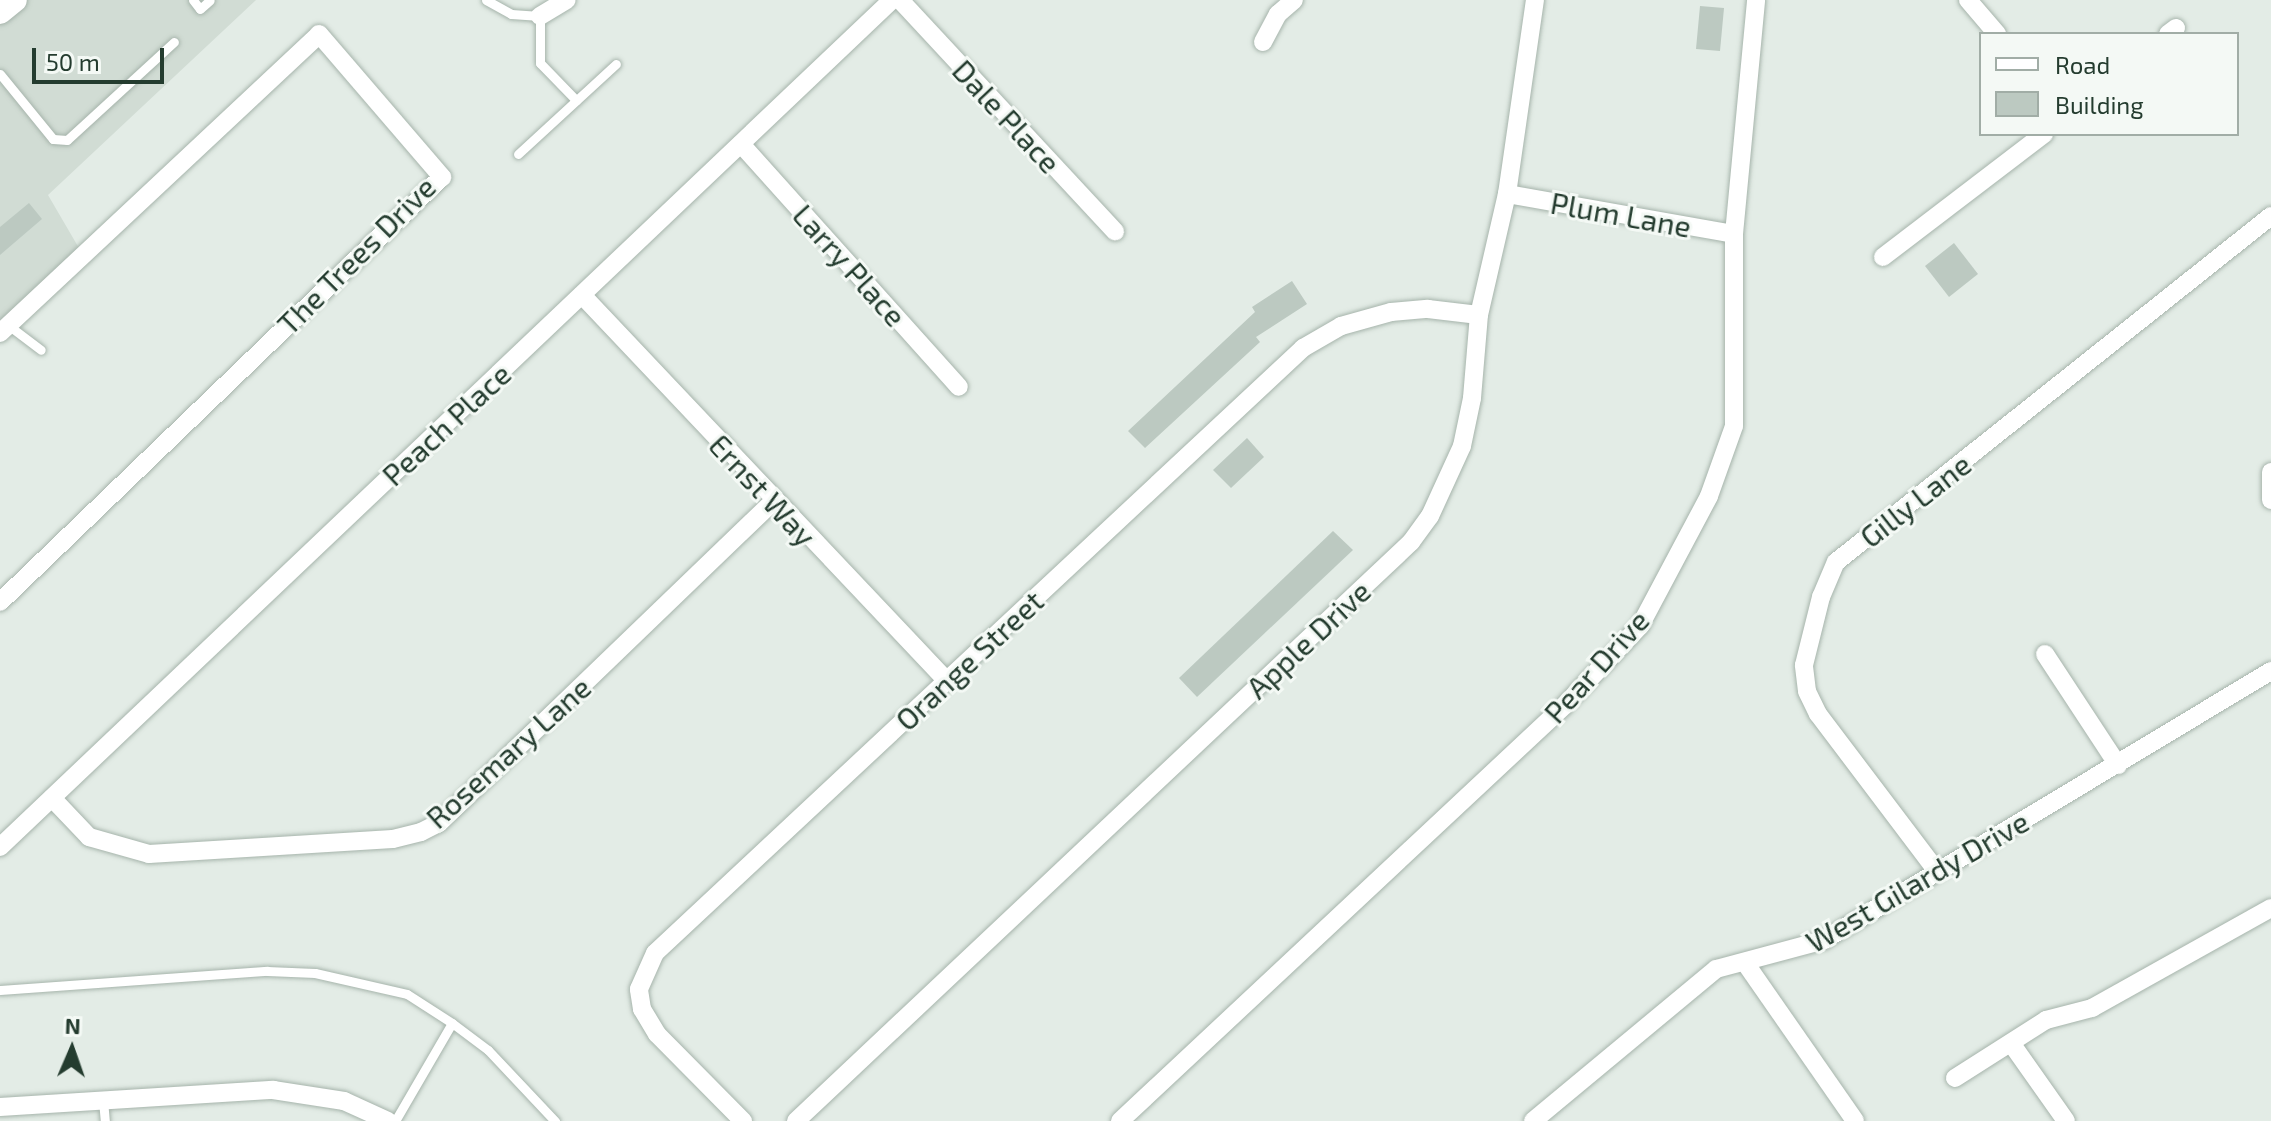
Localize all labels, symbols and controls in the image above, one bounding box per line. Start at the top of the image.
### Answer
scale bar [36,32,168,82]
legend [1979,32,2239,136]
text: 50 m [46,47,100,76]
text: Road [2055,50,2110,79]
street label: Dale Place [946,52,1068,180]
text: Building [2055,90,2144,119]
street label: The Trees Drive [269,168,443,342]
street label: Plum Lane [1548,184,1694,244]
street label: Larry Place [786,196,914,334]
street label: Peach Place [374,355,518,493]
street label: Ernst Way [702,427,824,553]
street label: Gilly Lane [1852,445,1978,555]
street label: Apple Drive [1239,573,1377,705]
street label: Orange Street [888,582,1050,738]
street label: Pear Drive [1536,602,1656,730]
street label: Rosemary Lane [418,669,598,835]
street label: West Gilardy Drive [1799,802,2035,960]
north arrow [32,1009,112,1089]
text: N [64,1012,81,1038]

